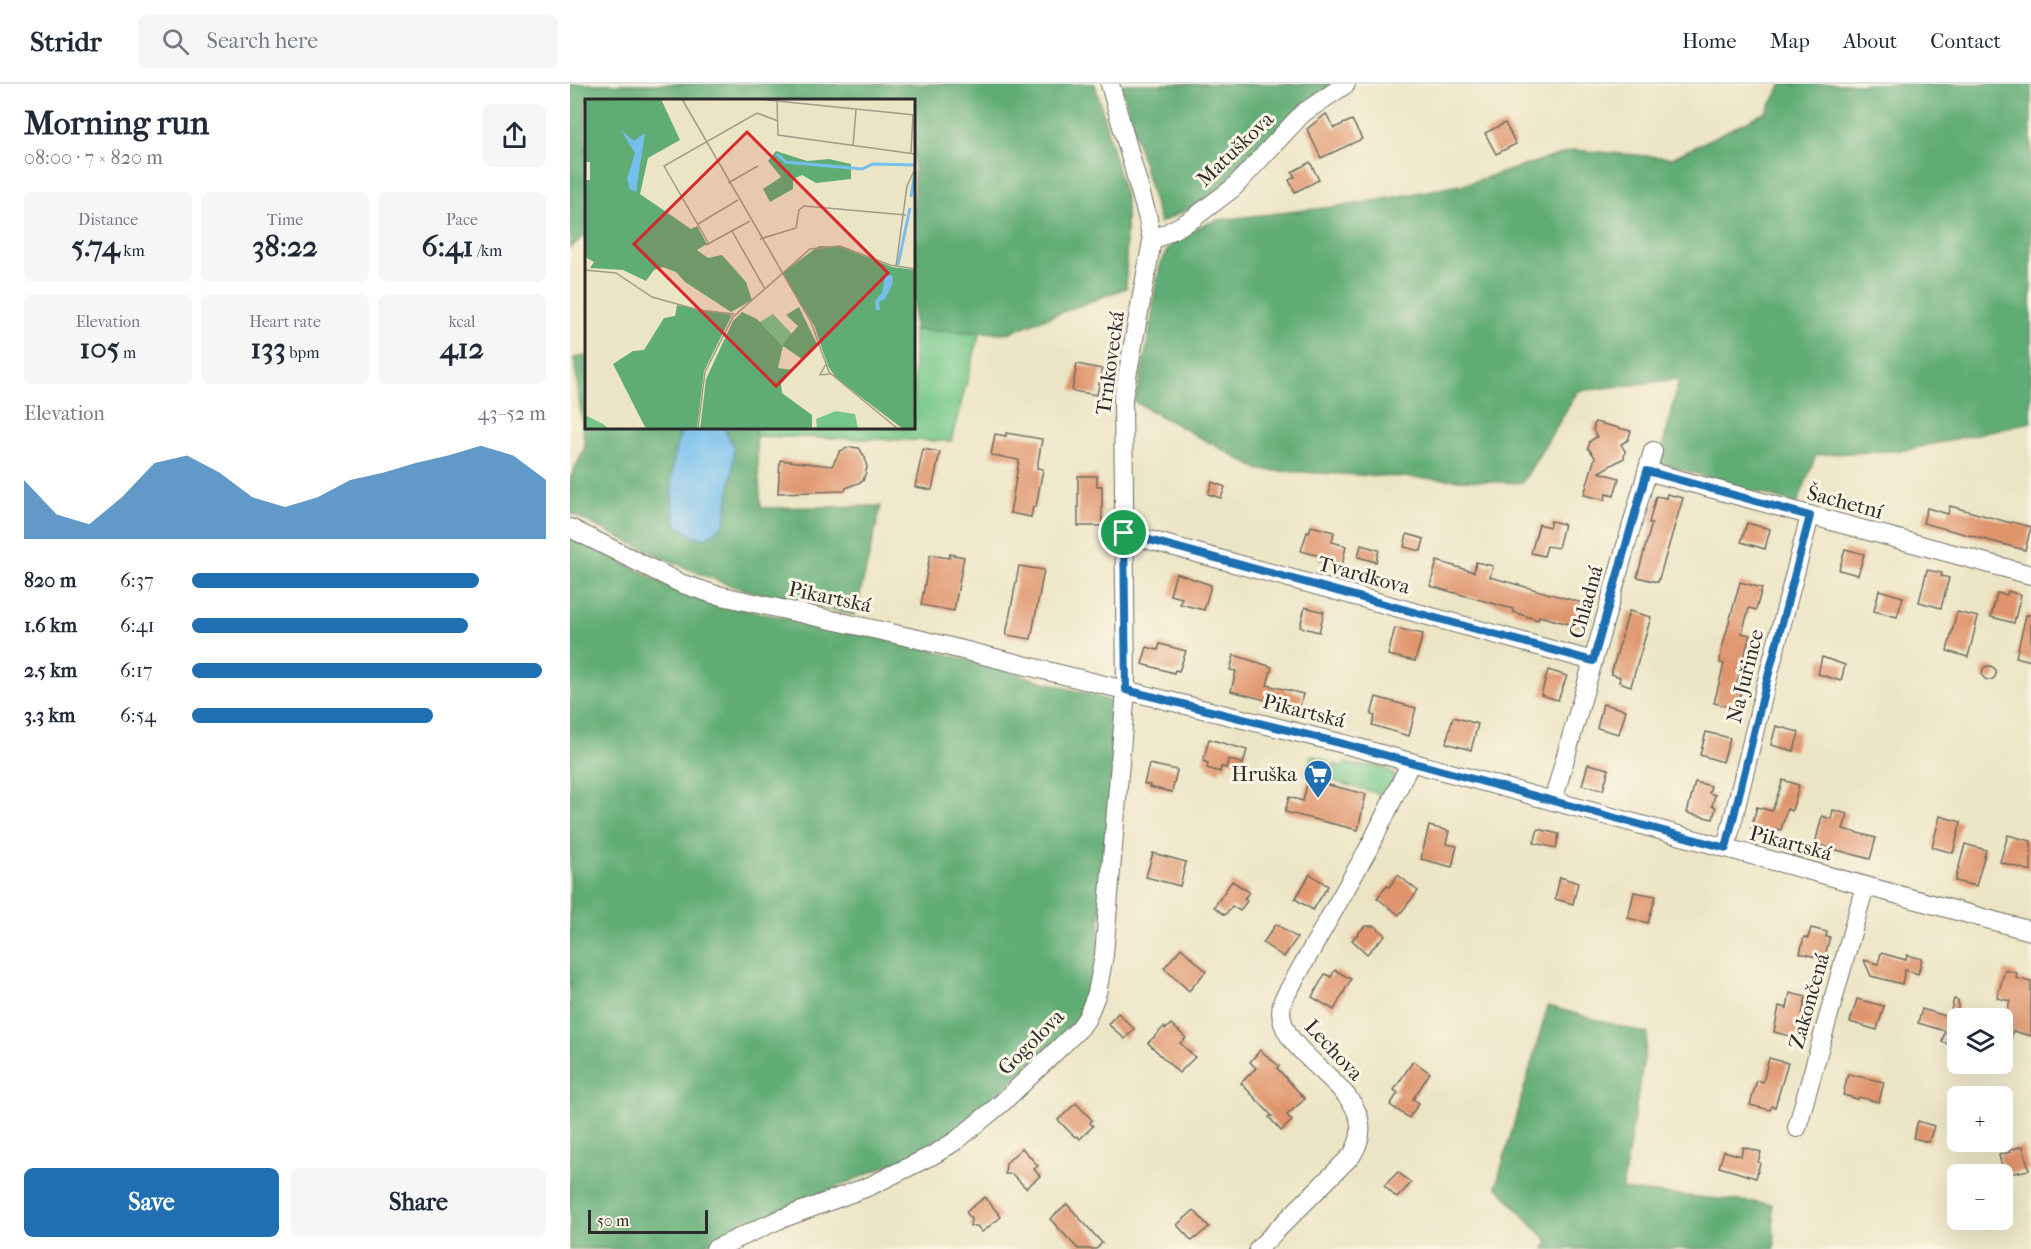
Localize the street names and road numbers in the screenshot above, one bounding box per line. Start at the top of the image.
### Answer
street label: Matuškova [1192,107,1278,191]
street label: Trnkovecká [1091,309,1129,417]
street label: Šachetní [1804,480,1886,524]
street label: Tvardkova [1315,551,1413,599]
street label: Chladná [1564,562,1608,641]
street label: Pikartská [786,577,874,618]
street label: Na Juřince [1722,627,1768,725]
street label: Pikartská [1260,689,1348,733]
street label: Pikartská [1747,821,1835,866]
street label: Zakončená [1784,950,1834,1052]
street label: Gogolova [993,1004,1069,1080]
street label: Lechova [1300,1015,1368,1086]

